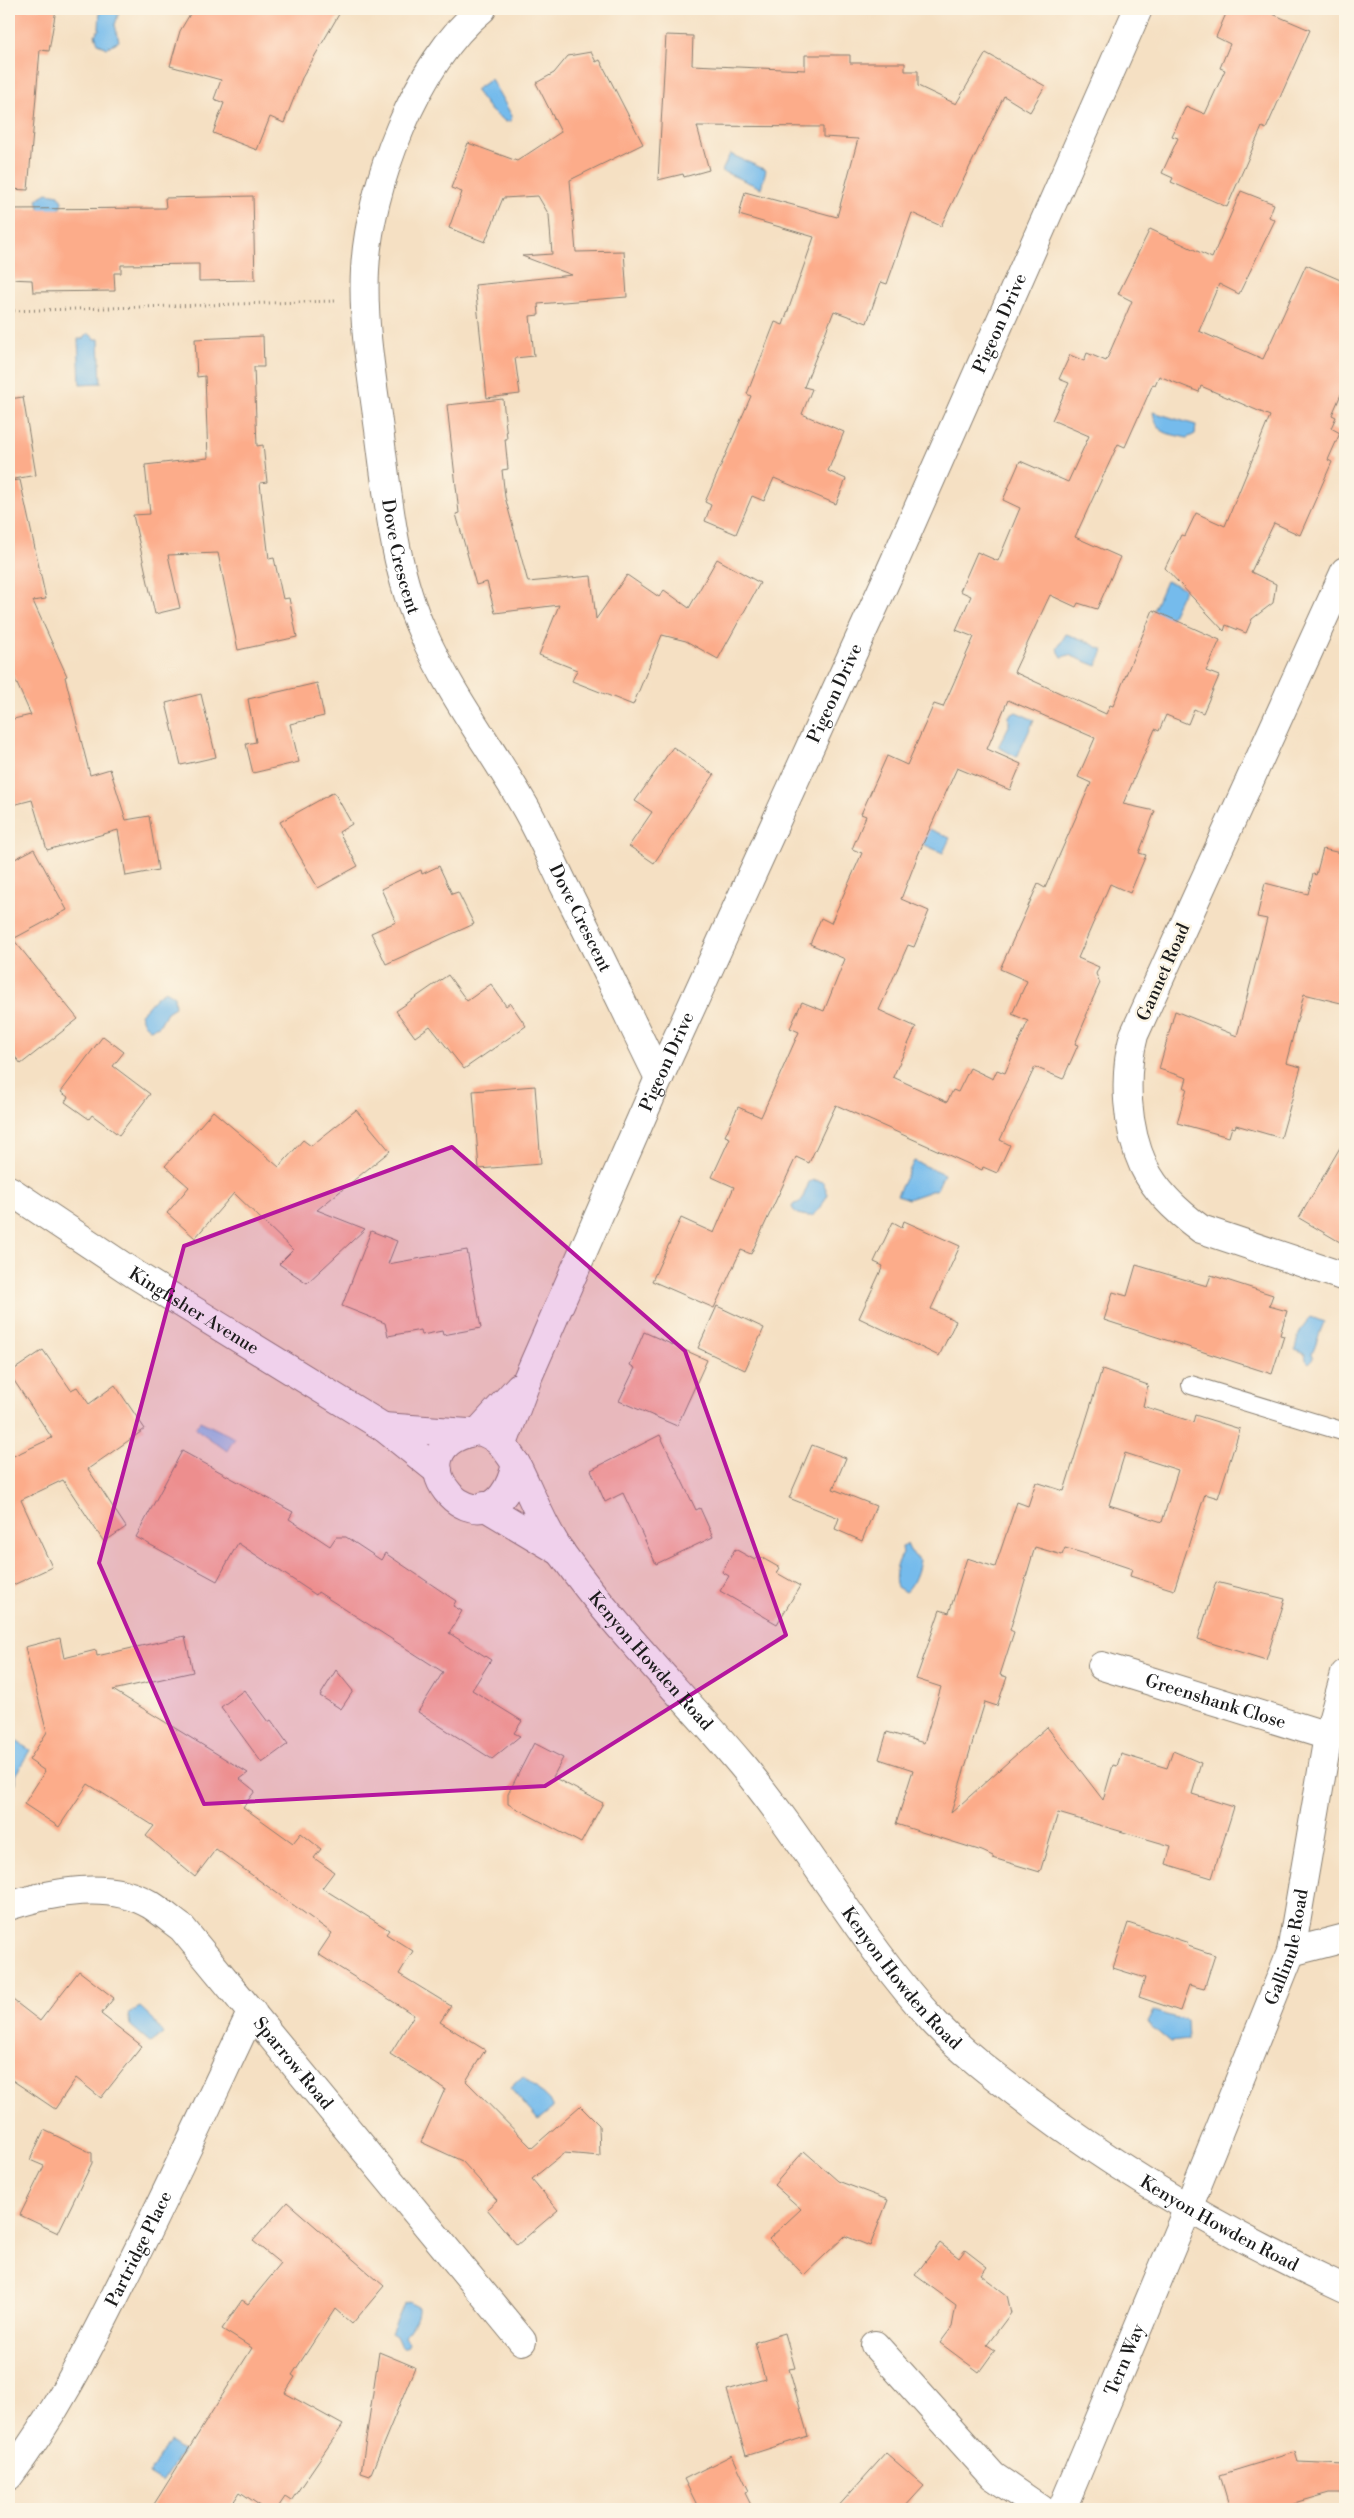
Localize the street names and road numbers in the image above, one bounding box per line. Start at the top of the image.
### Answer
street label: Pigeon Drive [968,270,1032,377]
street label: Dove Crescent [376,497,425,618]
street label: Pigeon Drive [802,640,868,747]
street label: Dove Crescent [544,860,617,976]
street label: Gannet Road [1132,919,1196,1025]
street label: Pigeon Drive [635,1008,700,1115]
street label: Kingfisher Avenue [124,1262,263,1360]
street label: Kenyon Howden Road [583,1587,718,1736]
street label: Greenshank Close [1142,1669,1289,1734]
street label: Gallinule Road [1260,1887,1314,2009]
street label: Kenyon Howden Road [836,1902,967,2055]
street label: Sparrow Road [248,2013,338,2115]
street label: Kenyon Howden Road [1135,2170,1303,2277]
street label: Partridge Place [101,2187,177,2311]
street label: Tern Way [1100,2320,1150,2399]

